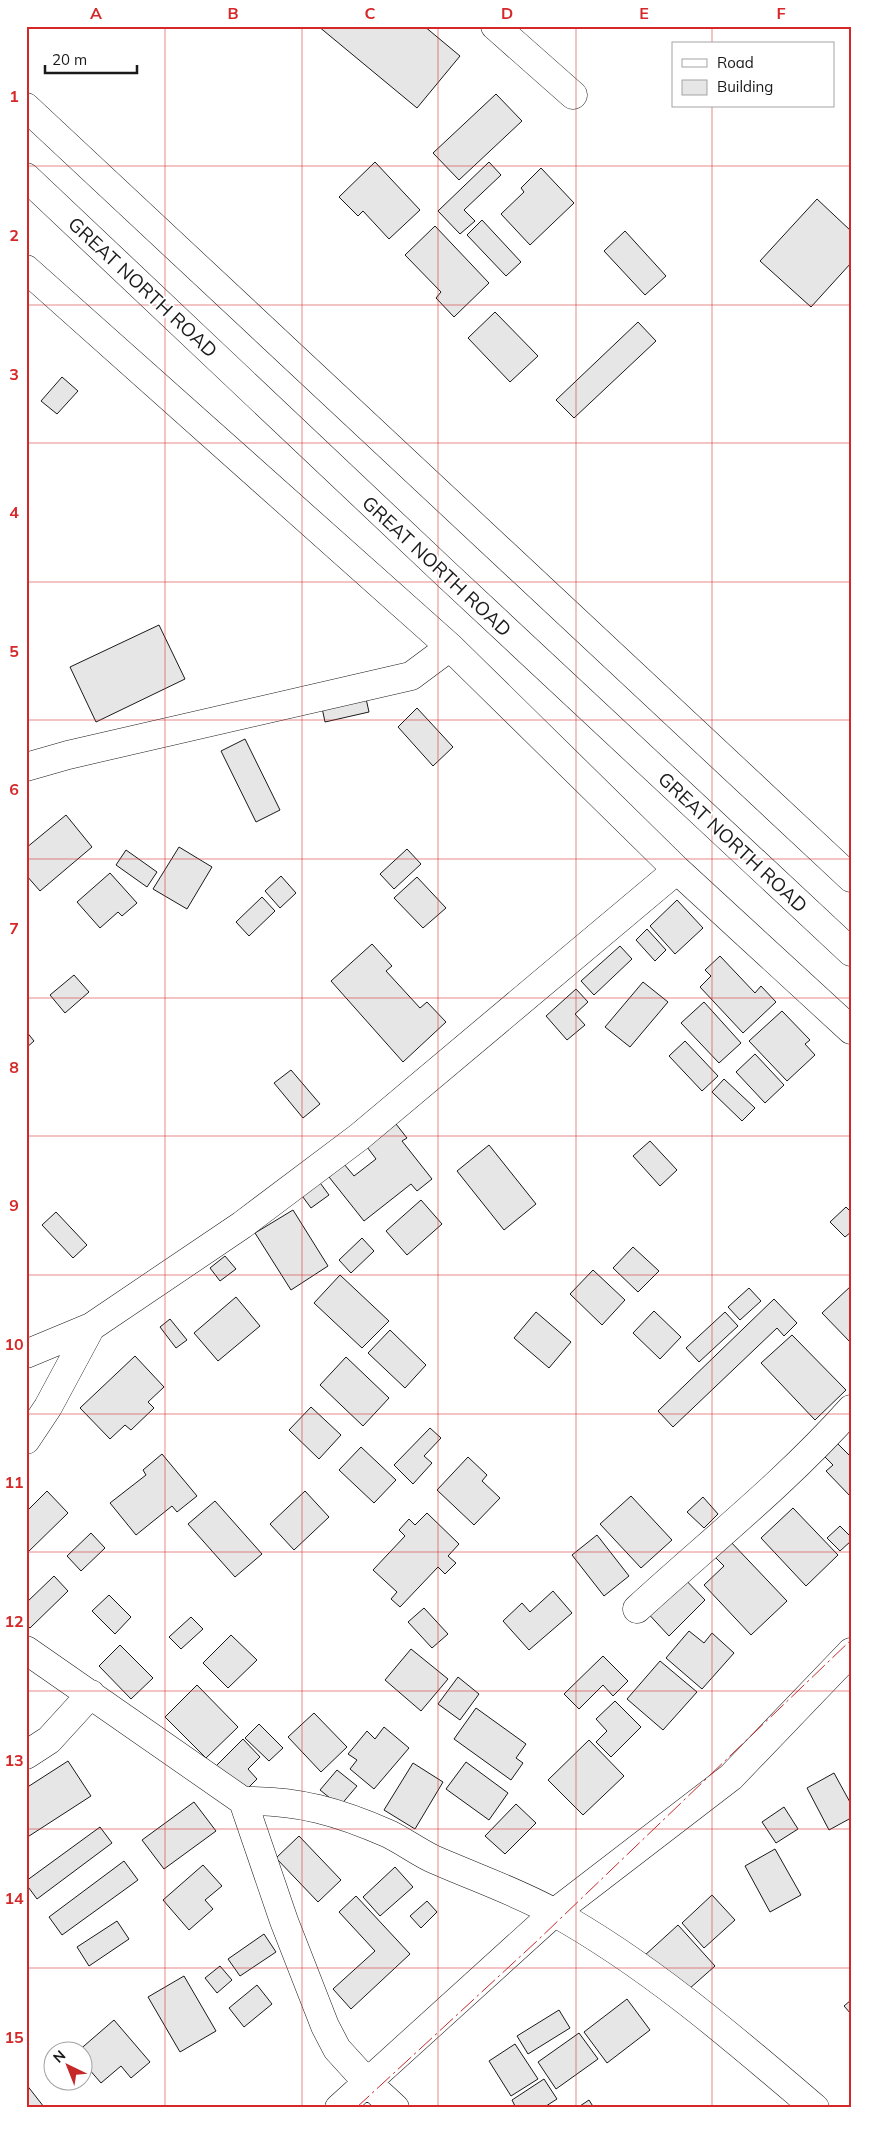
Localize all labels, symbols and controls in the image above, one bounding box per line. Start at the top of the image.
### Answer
text: A [90,3,102,23]
text: B [227,3,239,23]
text: C [365,3,376,23]
text: D [501,3,513,23]
text: E [639,3,649,23]
text: F [776,3,786,23]
scale bar [45,42,138,74]
legend [672,42,834,108]
text: 20 m [52,50,87,69]
text: Road [717,53,754,72]
text: Building [717,77,773,96]
text: 1 [9,86,19,106]
street label: GREAT NORTH ROAD [63,212,223,362]
text: 2 [9,225,19,245]
text: 3 [9,364,19,384]
street label: GREAT NORTH ROAD [357,491,517,641]
text: 4 [9,502,19,522]
text: 5 [9,641,19,661]
street label: GREAT NORTH ROAD [653,767,813,917]
text: 6 [9,779,19,799]
text: 7 [9,918,19,938]
text: 8 [9,1057,19,1077]
text: 9 [9,1195,19,1215]
text: 10 [4,1334,24,1354]
text: 11 [4,1472,24,1492]
text: 12 [4,1611,24,1631]
text: 13 [4,1750,24,1770]
text: 14 [4,1888,24,1908]
text: 15 [4,2027,24,2047]
north arrow [42,2042,92,2092]
text: N [49,2046,69,2067]

